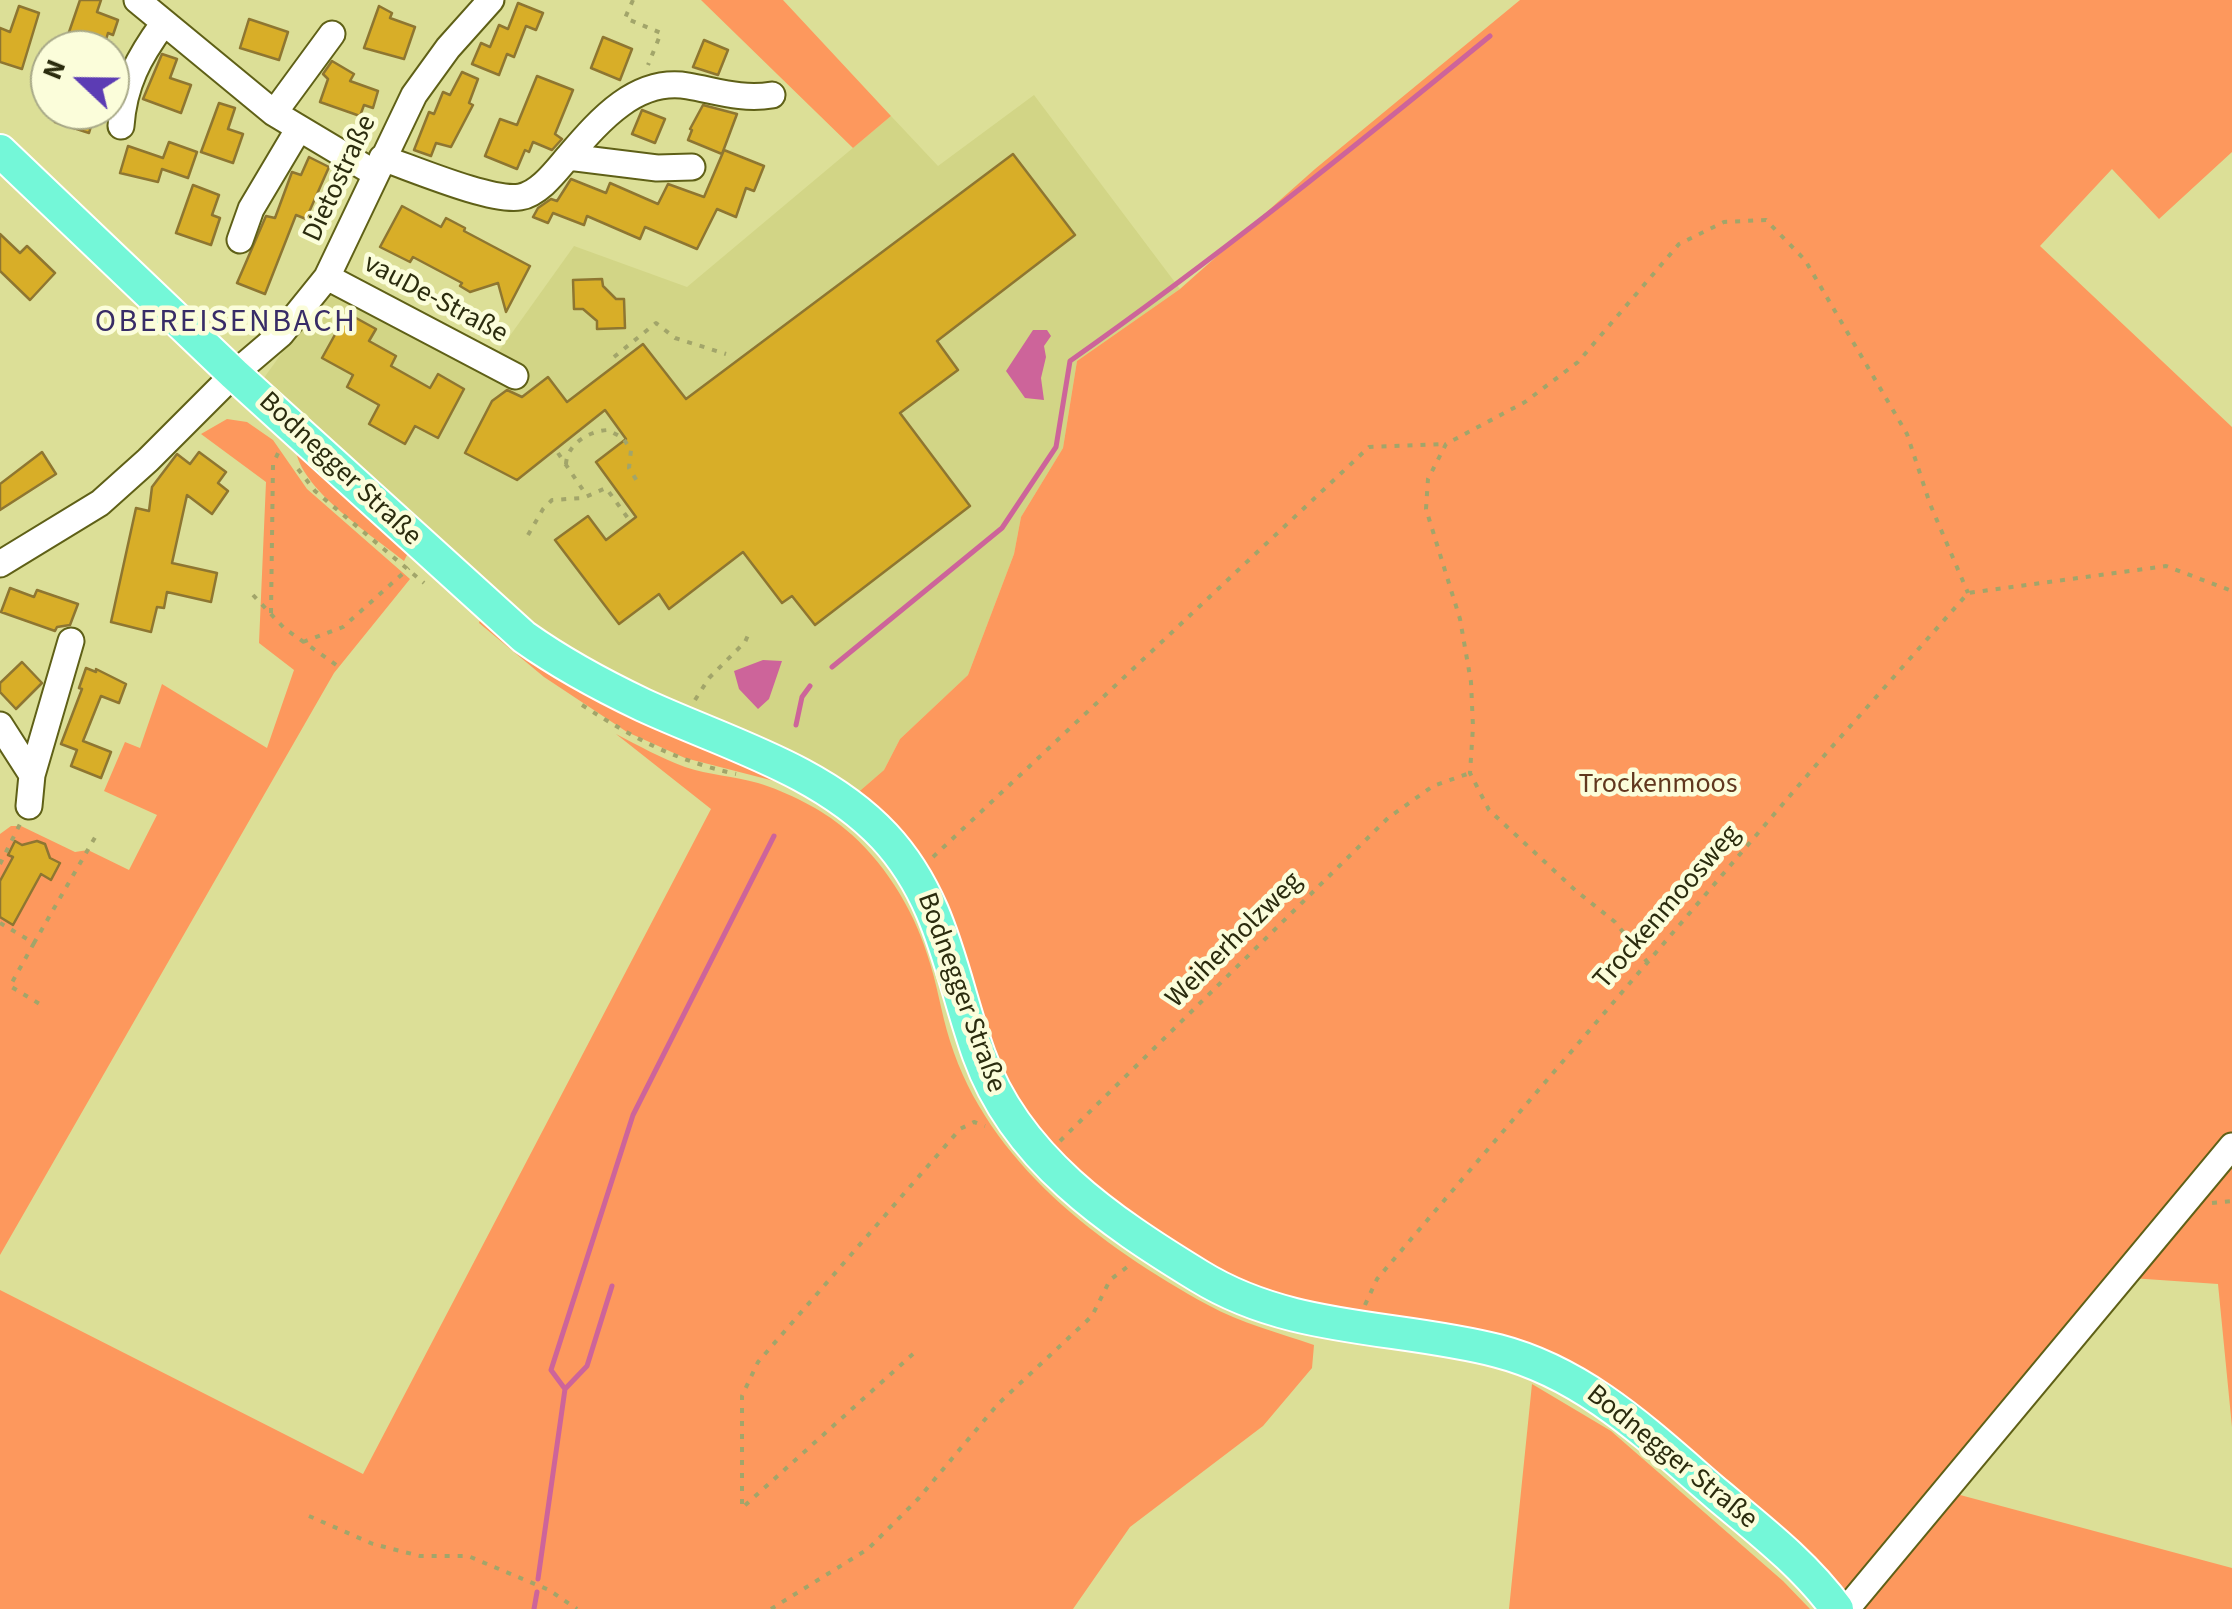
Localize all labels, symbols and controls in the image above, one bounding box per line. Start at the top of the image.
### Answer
north arrow [30,30,130,130]
text: N [32,53,76,86]
street label: Dietostraße [297,110,385,248]
street label: vauDe-Straße [357,248,513,352]
district label: OBEREISENBACH [95,305,357,343]
street label: Bodnegger Straße [251,386,427,554]
park label: Trockenmoos [1579,769,1737,803]
street label: Trockenmoosweg [1588,819,1748,997]
street label: Weiherholzweg [1160,866,1310,1016]
street label: Bodnegger Straße [908,889,1012,1097]
street label: Bodnegger Straße [1579,1379,1763,1537]

